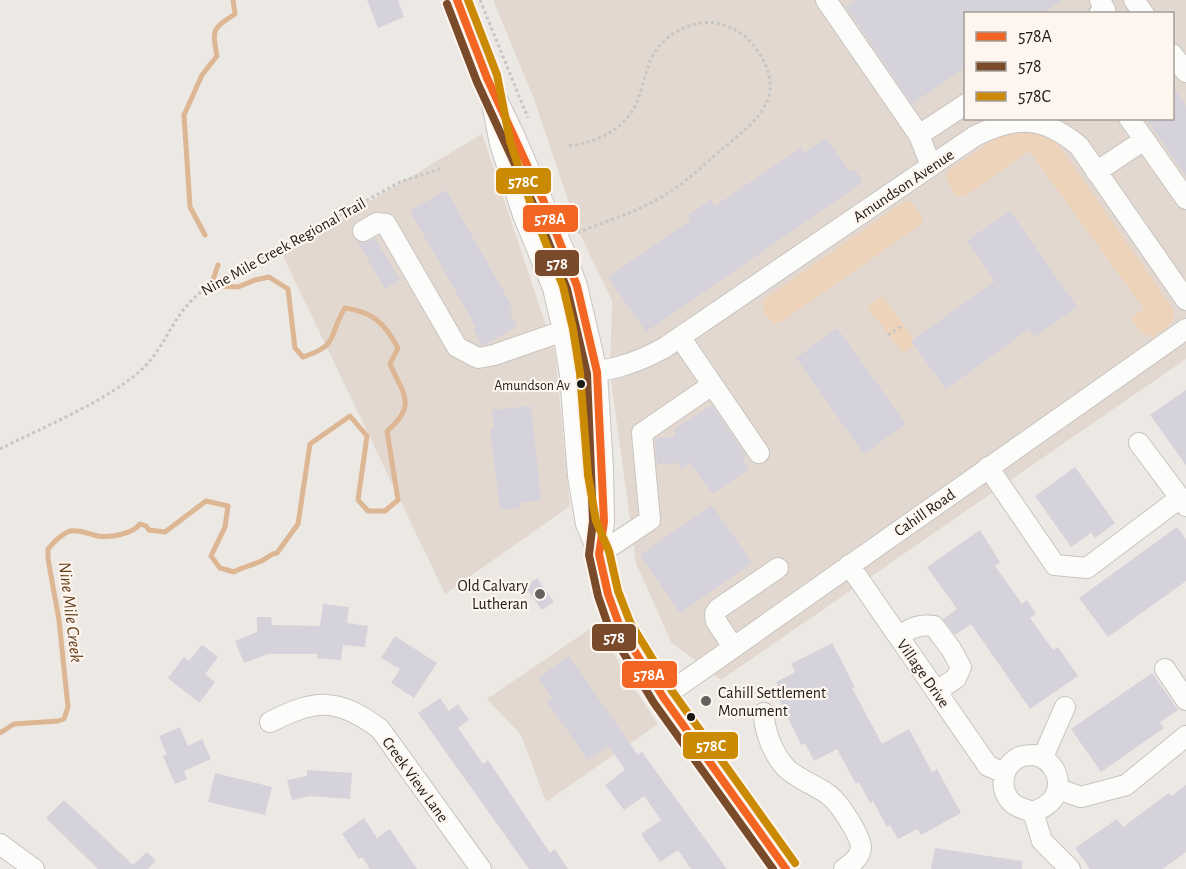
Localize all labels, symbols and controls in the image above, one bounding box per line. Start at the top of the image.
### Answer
legend [964,12,1174,120]
text: 578A [1018,28,1053,46]
text: 578 [1018,58,1042,76]
text: 578C [1018,88,1051,106]
street label: Amundson Avenue [850,146,957,225]
line badge: 578C [495,167,552,195]
text: 578C [508,174,539,190]
street label: Nine Mile Creek Regional Trail [198,195,369,299]
line badge: 578A [522,204,579,233]
text: 578A [534,211,566,227]
line badge: 578 [534,249,580,277]
text: 578 [546,256,568,272]
marker: Amundson Av [575,378,587,390]
place label: Amundson Av [494,379,570,393]
street label: Cahill Road [891,486,958,540]
water label: Nine Mile Creek [55,561,85,663]
place label: Old Calvary Lutheran [457,578,528,612]
marker: Old Calvary Lutheran [533,587,547,601]
line badge: 578 [591,623,637,652]
text: 578 [603,630,625,646]
street label: Village Drive [894,637,952,711]
line badge: 578A [621,660,678,689]
text: 578A [633,667,665,683]
place label: Cahill Settlement Monument [718,685,826,719]
marker: Cahill Settlement Monument [699,694,713,708]
unlabelled marker [685,711,697,723]
line badge: 578C [682,731,739,760]
street label: Creek View Lane [379,734,451,825]
text: 578C [696,738,727,754]

